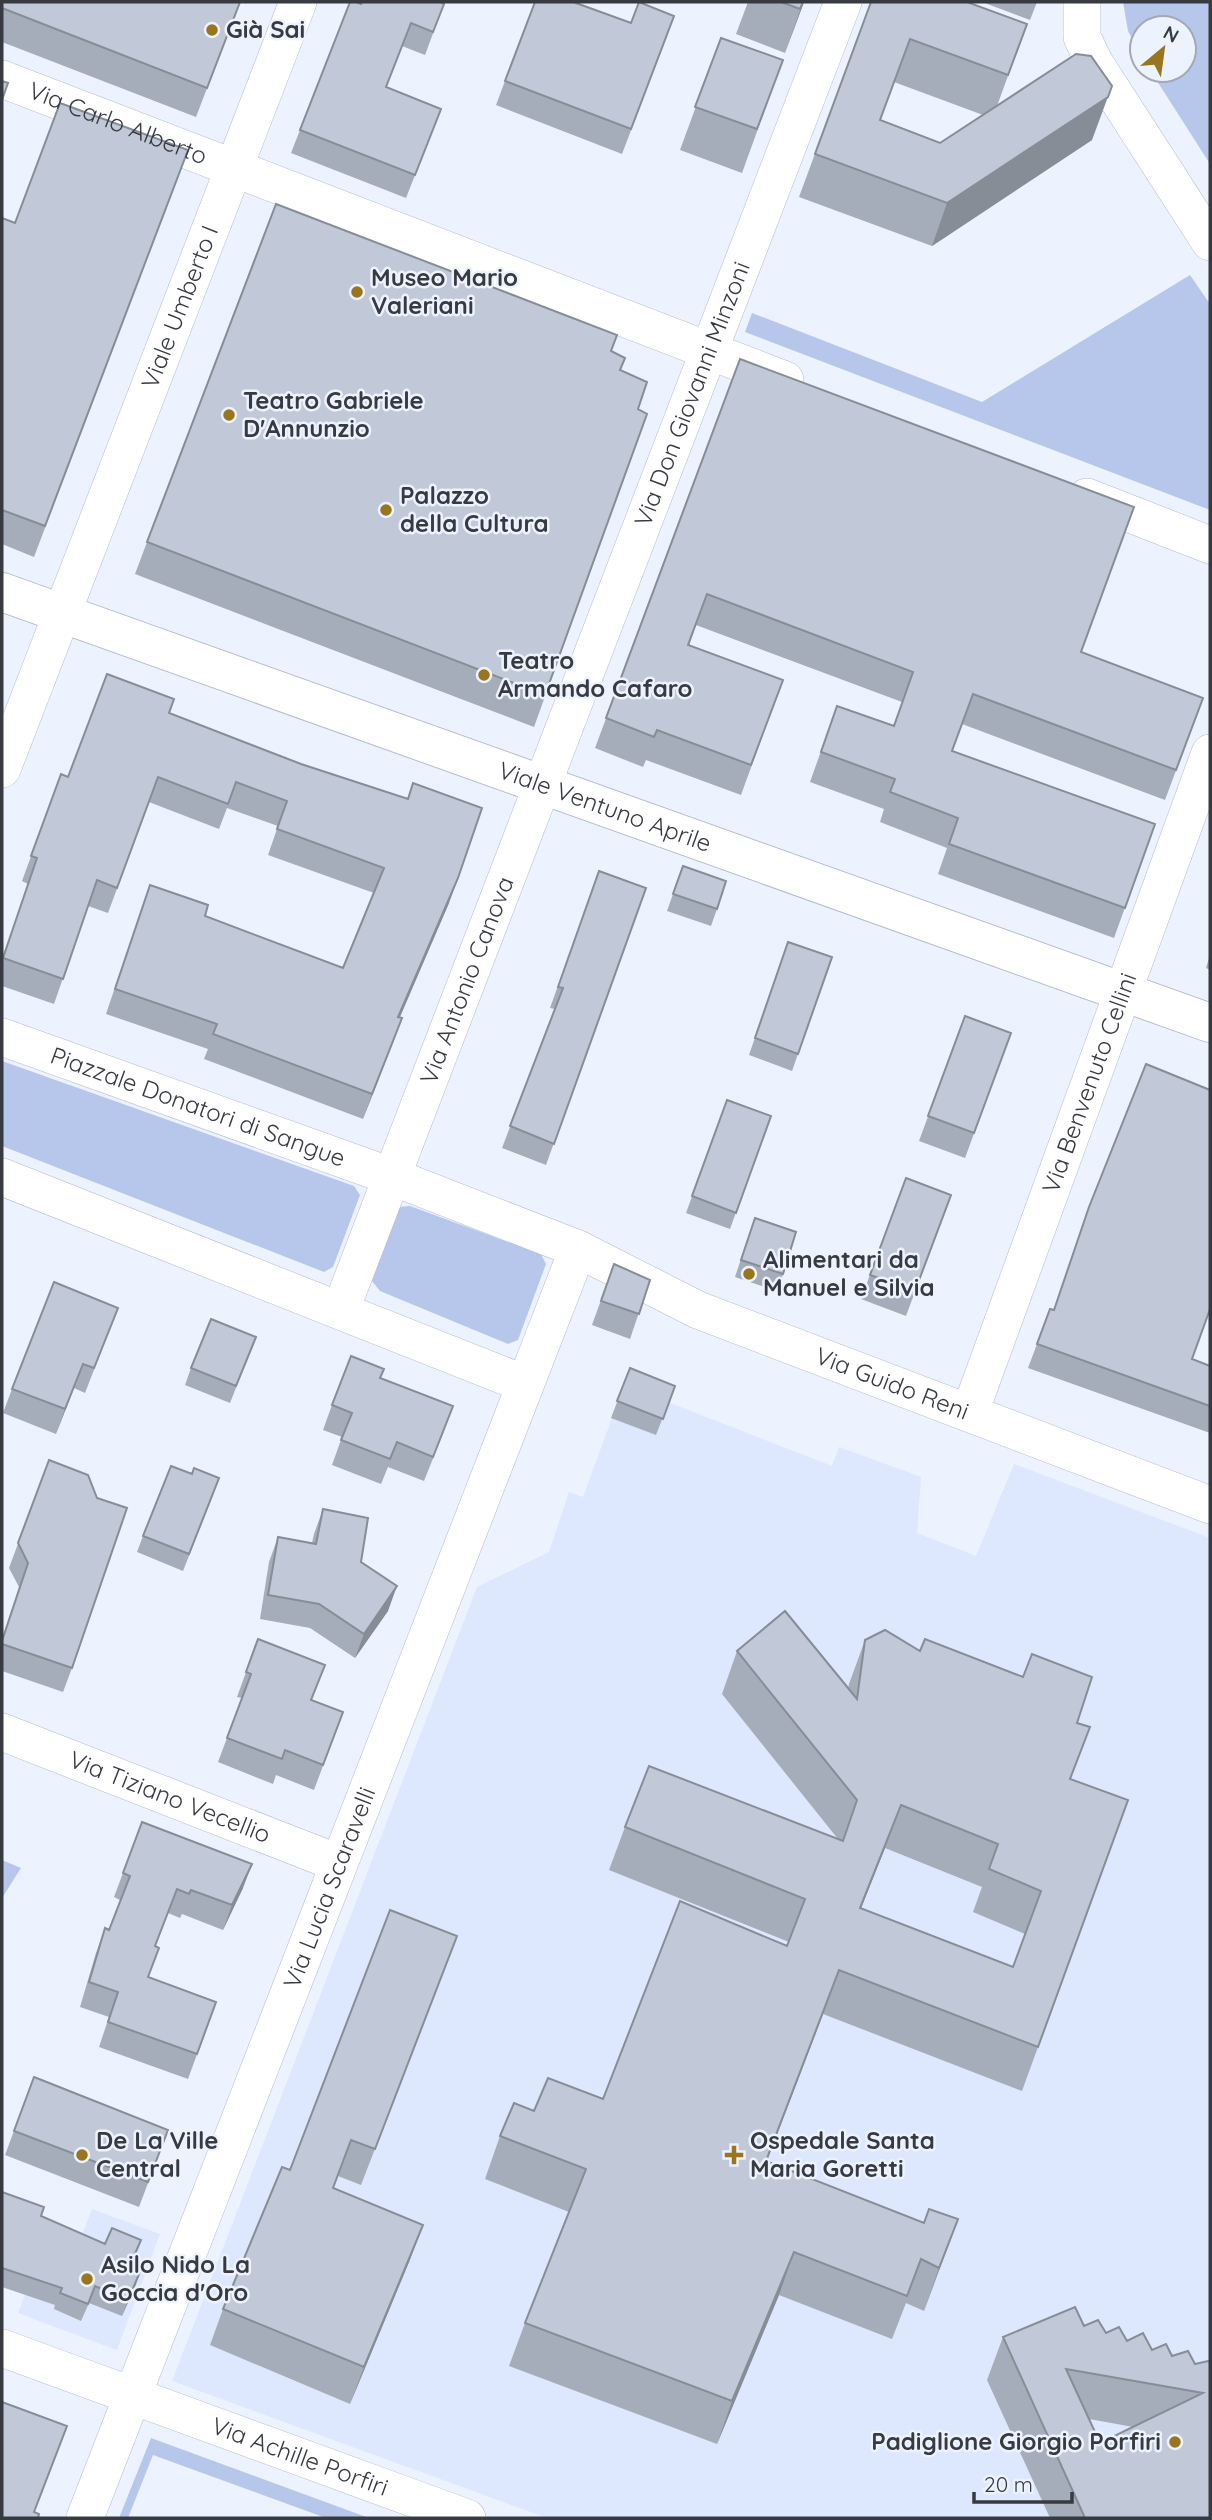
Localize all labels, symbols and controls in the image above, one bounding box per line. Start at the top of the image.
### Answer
place label: Già Sai [226,14,305,44]
north arrow [1128,14,1198,84]
text: N [1159,20,1183,48]
marker: Già Sai [204,22,220,38]
street label: Via Carlo Alberto [25,75,212,170]
street label: Viale Umberto I [134,221,224,393]
street label: Via Don Giovanni Minzoni [627,257,756,530]
place label: Museo Mario Valeriani [371,262,518,320]
marker: Museo Mario Valeriani [349,284,365,300]
place label: Teatro Gabriele D'Annunzio [243,385,424,443]
marker: Teatro Gabriele D'Annunzio [221,407,237,423]
place label: Palazzo della Cultura [400,480,549,538]
marker: Palazzo della Cultura [378,502,394,518]
place label: Teatro Armando Cafaro [498,645,693,703]
marker: Teatro Armando Cafaro [476,667,492,683]
street label: Viale Ventuno Aprile [495,754,716,858]
street label: Via Antonio Canova [413,872,520,1088]
street label: Via Benvenuto Cellini [1035,968,1143,1197]
street label: Piazzale Donatori di Sangue [47,1040,350,1173]
place label: Alimentari da Manuel e Silvia [763,1244,934,1302]
marker: Alimentari da Manuel e Silvia [741,1266,757,1282]
street label: Via Guido Reni [811,1340,973,1426]
street label: Via Tiziano Vecellio [65,1744,275,1849]
street label: Via Lucia Scaravelli [276,1783,381,1992]
place label: De La Ville Central [96,2125,218,2183]
place label: Ospedale Santa Maria Goretti [750,2125,935,2183]
marker: Ospedale Santa Maria Goretti [724,2145,744,2165]
marker: De La Ville Central [74,2147,90,2163]
place label: Asilo Nido La Goccia d'Oro [101,2249,250,2307]
marker: Asilo Nido La Goccia d'Oro [79,2271,95,2287]
street label: Via Achille Porfiri [208,2410,393,2502]
place label: Padiglione Giorgio Porfiri [871,2426,1161,2456]
marker: Padiglione Giorgio Porfiri [1167,2434,1183,2450]
scale bar [974,2460,1072,2504]
text: 20 m [984,2471,1033,2497]

